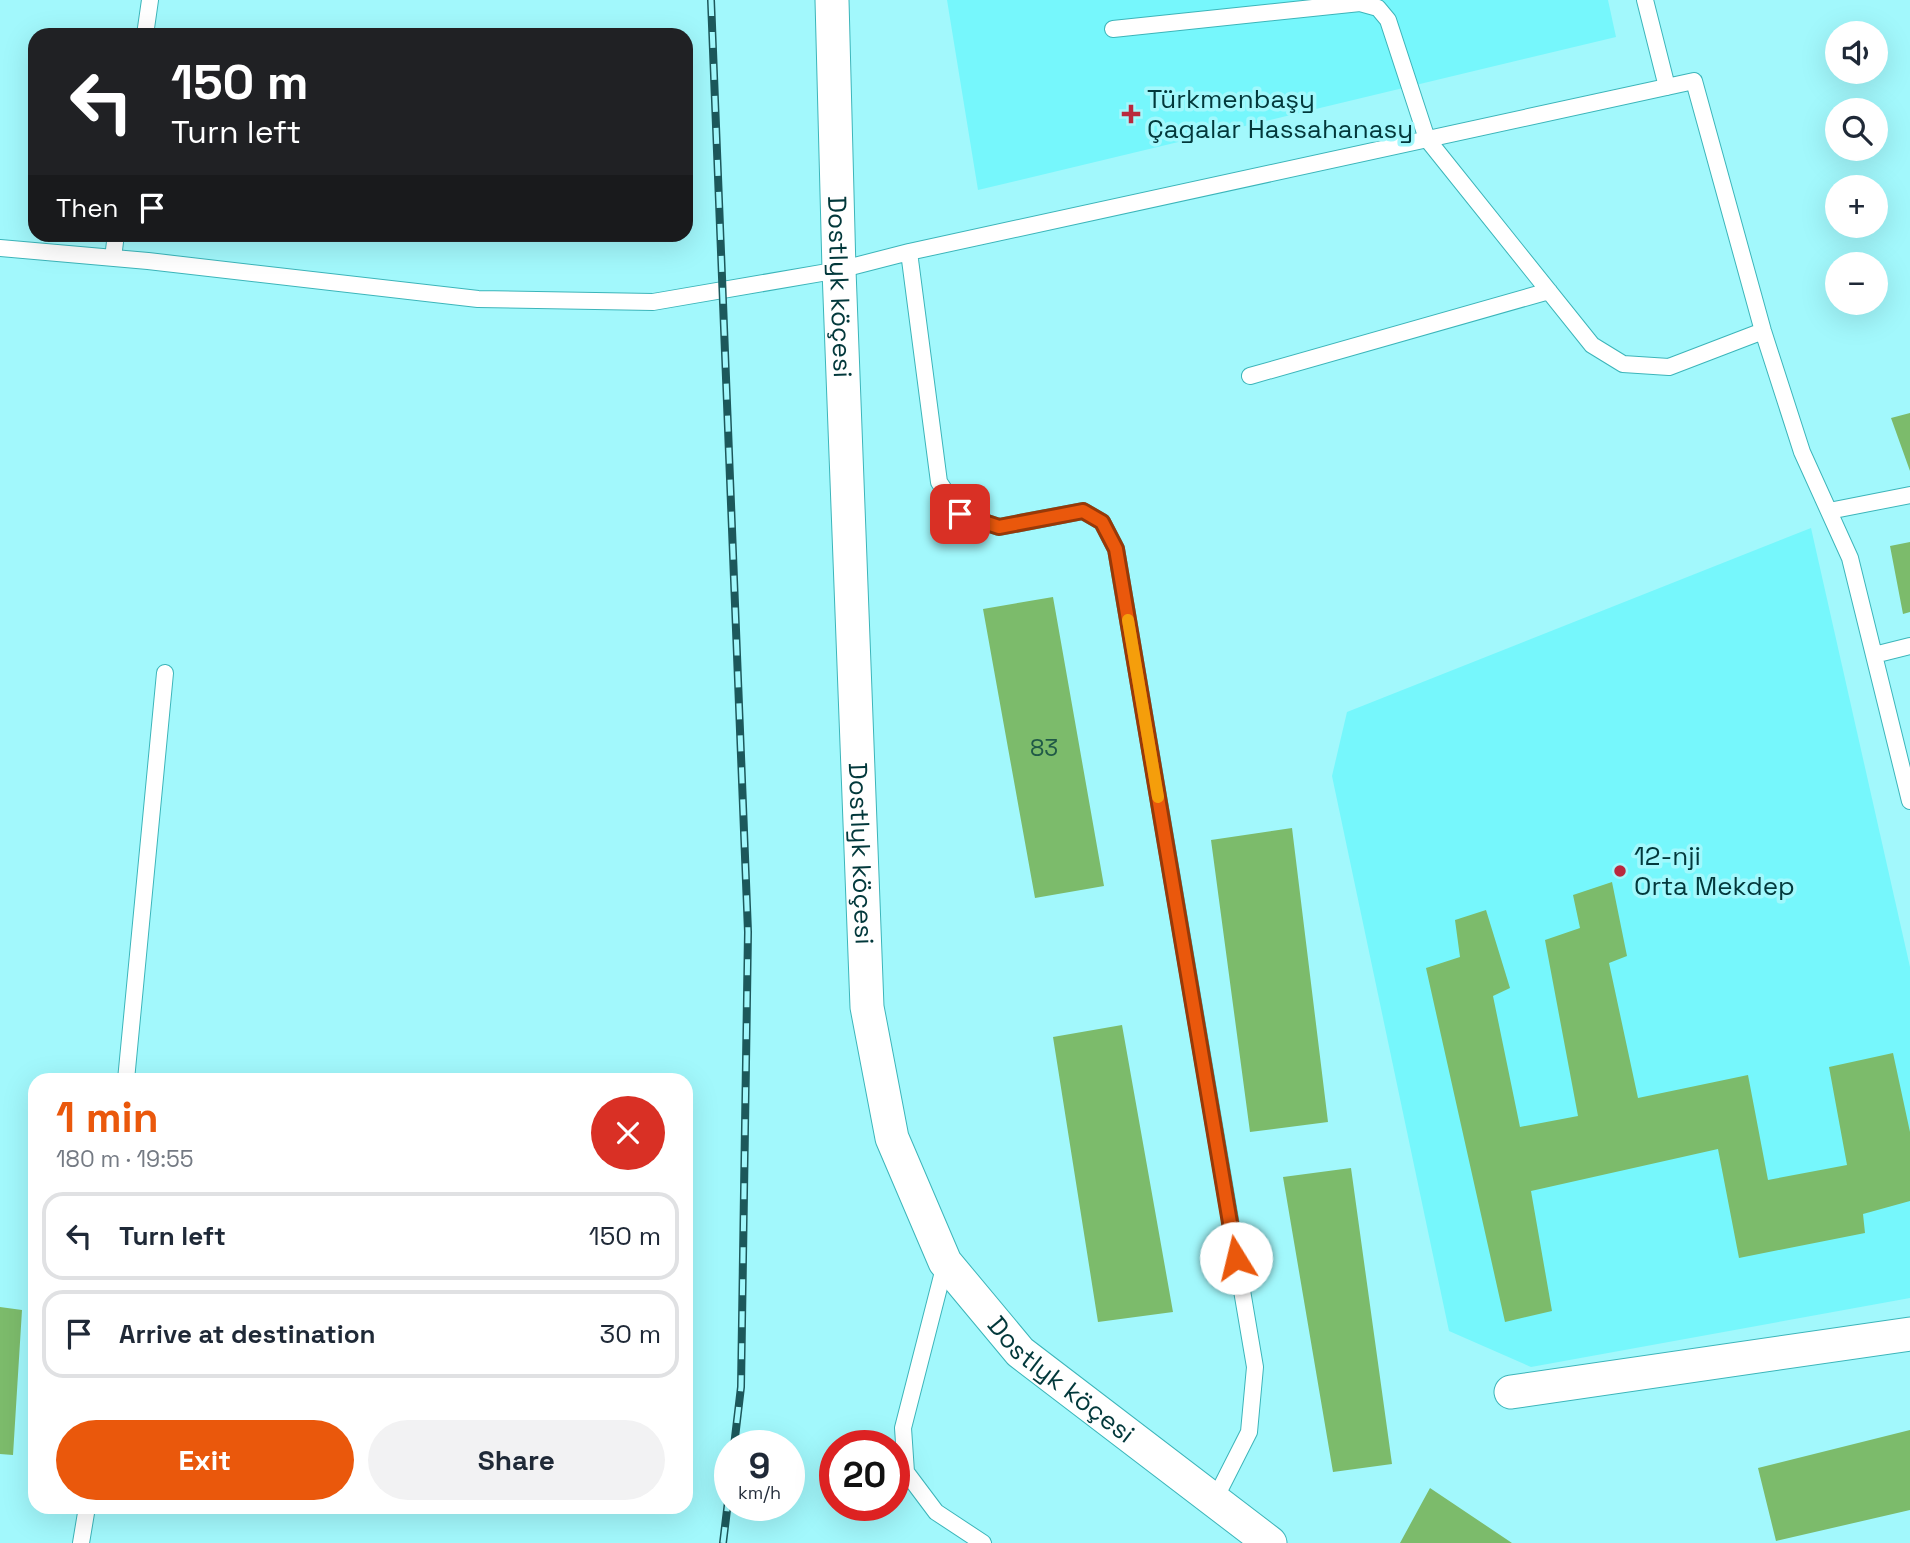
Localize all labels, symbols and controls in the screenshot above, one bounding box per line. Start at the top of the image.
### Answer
map controls [1825,21,1888,315]
button: sound [1825,21,1888,84]
text: 150 m [171,51,309,113]
icon: left [56,56,147,147]
place label: Türkmenbaşy Çagalar Hassahanasy [1147,82,1413,146]
button: search [1825,98,1888,161]
marker: Türkmenbaşy Çagalar Hassahanasy [1121,104,1141,124]
text: Turn left [171,112,301,152]
button: + [1825,175,1888,238]
icon: arrive [133,189,171,227]
text: Then [56,191,119,225]
street label: Dostlyk köçesi [820,195,860,379]
button: − [1825,252,1888,315]
pin [930,484,990,544]
icon: arrive [941,495,979,533]
house number: 83 [1030,733,1058,763]
street label: Dostlyk köçesi [841,762,882,945]
place label: 12-nji Orta Mekdep [1634,839,1795,903]
marker: 12-nji Orta Mekdep [1612,863,1628,879]
text: 1 min [56,1091,159,1144]
button: close [591,1096,665,1170]
text: 180 m · 19:55 [56,1144,194,1174]
icon: left [60,1217,98,1255]
text: Turn left [119,1219,226,1253]
text: 150 m [589,1219,661,1253]
position arrow [1199,1221,1273,1295]
street label: Dostlyk köçesi [980,1309,1142,1451]
icon: arrive [60,1315,98,1353]
text: Arrive at destination [119,1317,376,1351]
text: 30 m [600,1317,661,1351]
button: Exit [56,1420,354,1500]
button: Share [368,1420,665,1500]
speed limit sign: 20 [819,1430,910,1521]
text: 9 [749,1444,770,1488]
text: km/h [738,1481,781,1504]

